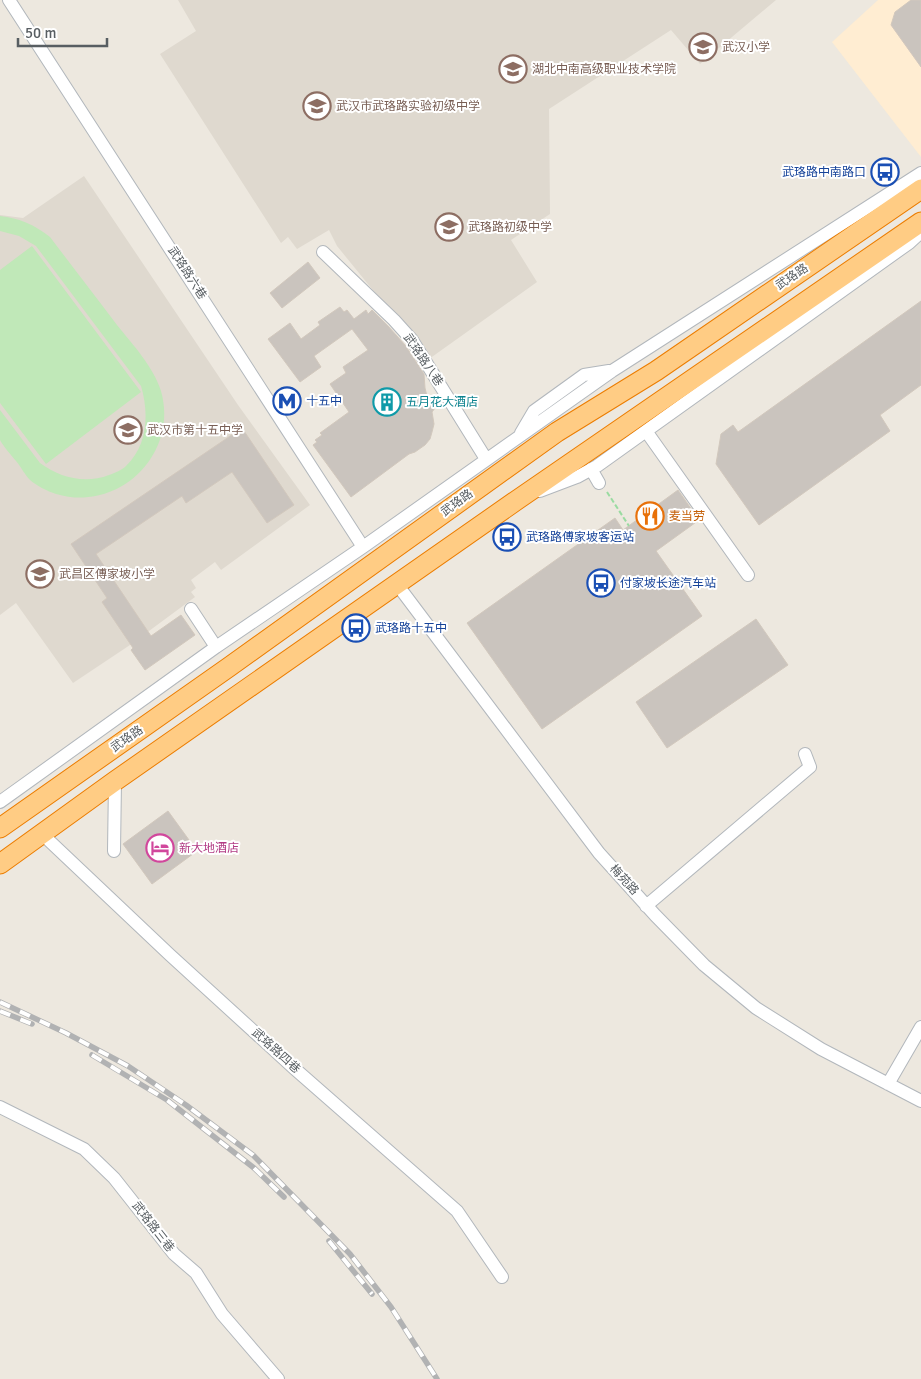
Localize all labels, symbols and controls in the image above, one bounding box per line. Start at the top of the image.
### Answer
scale bar [18,15,106,47]
text: 50 m [25,24,56,42]
school or university icon: 武汉小学 [688,32,718,62]
place label: 武汉小学 [722,40,770,55]
school or university icon: 湖北中南高级职业技术学院 [498,54,528,84]
place label: 湖北中南高级职业技术学院 [532,62,676,77]
school or university icon: 武汉市武珞路实验初级中学 [302,91,332,121]
place label: 武汉市武珞路实验初级中学 [336,99,480,114]
bus stop icon: 武珞路中南路口 [870,157,900,187]
place label: 武珞路中南路口 [782,165,866,180]
school or university icon: 武珞路初级中学 [434,212,464,242]
place label: 武珞路初级中学 [468,220,552,235]
street label: 武珞路六巷 [164,244,210,302]
street label: 武珞路 [773,261,811,293]
street label: 武珞路八巷 [400,331,446,389]
metro station icon: 十五中 [272,386,302,416]
building icon: 五月花大酒店 [372,387,402,417]
place label: 十五中 [306,394,342,409]
place label: 五月花大酒店 [406,395,478,410]
school or university icon: 武汉市第十五中学 [113,415,143,445]
place label: 武汉市第十五中学 [147,423,243,438]
street label: 武珞路 [438,486,476,520]
restaurant icon: 麦当劳 [635,501,665,531]
place label: 麦当劳 [669,509,705,524]
bus stop icon: 武珞路傅家坡客运站 [492,522,522,552]
place label: 武珞路傅家坡客运站 [526,530,634,545]
school or university icon: 武昌区傅家坡小学 [25,559,55,589]
place label: 武昌区傅家坡小学 [59,567,155,582]
bus stop icon: 付家坡长途汽车站 [586,568,616,598]
place label: 付家坡长途汽车站 [620,576,716,591]
bus stop icon: 武珞路十五中 [341,613,371,643]
place label: 武珞路十五中 [375,621,447,636]
street label: 武珞路 [108,723,146,755]
hotel icon: 新大地酒店 [145,833,175,863]
place label: 新大地酒店 [179,841,239,856]
street label: 梅苑路 [606,862,642,898]
street label: 武珞路四巷 [249,1025,303,1077]
street label: 武珞路三巷 [129,1199,177,1255]

